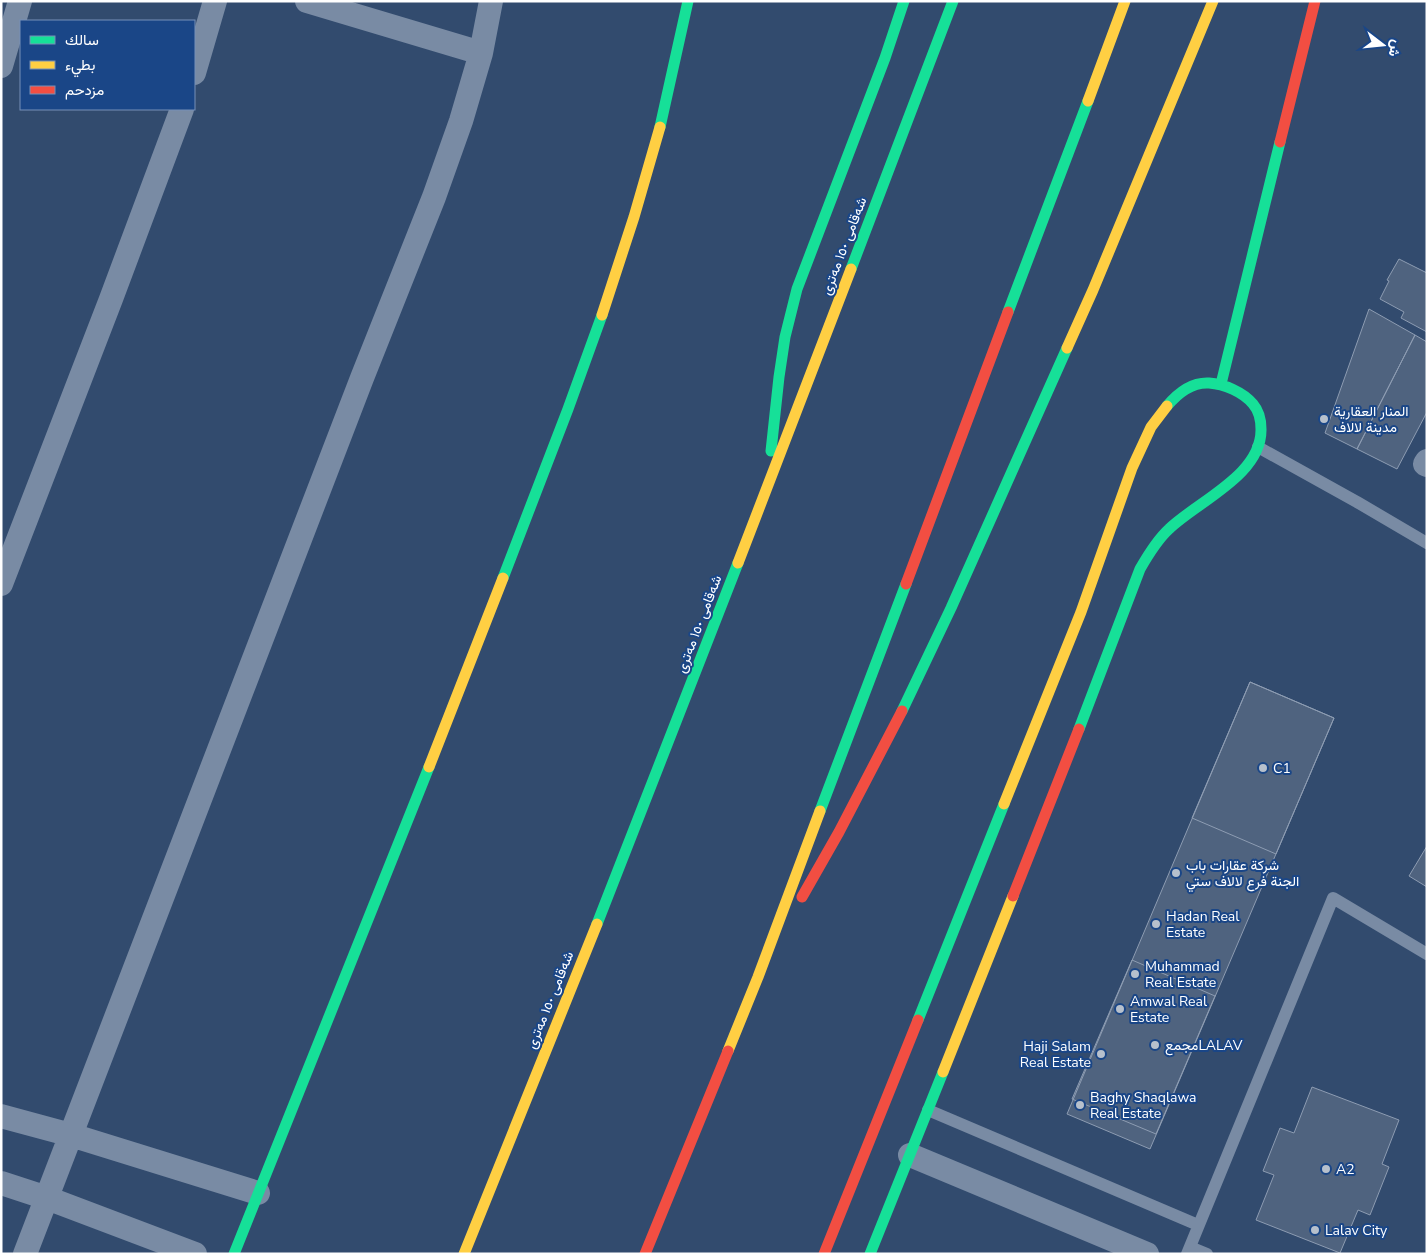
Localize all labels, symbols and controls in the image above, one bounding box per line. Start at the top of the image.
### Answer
legend [20,20,195,110]
north arrow [1358,20,1408,70]
text: سالك [65,30,99,50]
text: ش [1384,38,1406,59]
text: بطيء [65,55,95,78]
text: مزدحم [65,80,104,100]
street label: شەقامی ١٥٠ مەتری [817,194,871,298]
place label: المنار العقارية مدينة لالاف [1334,402,1408,437]
marker: المنار العقارية مدينة لالاف [1318,413,1330,425]
street label: شەقامی ١٥٠ مەتری [672,572,726,676]
place label: C1 [1273,759,1291,778]
marker: C1 [1257,762,1269,774]
place label: شركة عقارات باب الجنة فرع لالاف ستي [1186,856,1299,893]
marker: شركة عقارات باب الجنة فرع لالاف ستي [1170,867,1182,879]
place label: Hadan Real Estate [1166,907,1240,942]
marker: Hadan Real Estate [1150,918,1162,930]
street label: شەقامی ١٥٠ مەتری [522,948,578,1052]
place label: Muhammad Real Estate [1145,957,1220,992]
marker: Muhammad Real Estate [1129,968,1141,980]
place label: Amwal Real Estate [1130,992,1208,1027]
marker: Amwal Real Estate [1114,1003,1126,1015]
place label: مجمعLALAV [1165,1036,1243,1056]
place label: Haji Salam Real Estate [1020,1037,1091,1072]
marker: مجمعLALAV [1149,1039,1161,1051]
marker: Haji Salam Real Estate [1095,1048,1107,1060]
place label: Baghy Shaqlawa Real Estate [1090,1088,1196,1123]
marker: Baghy Shaqlawa Real Estate [1074,1099,1086,1111]
place label: A2 [1336,1160,1355,1179]
marker: A2 [1320,1163,1332,1175]
place label: Lalav City [1325,1221,1388,1240]
marker: Lalav City [1309,1224,1321,1236]

